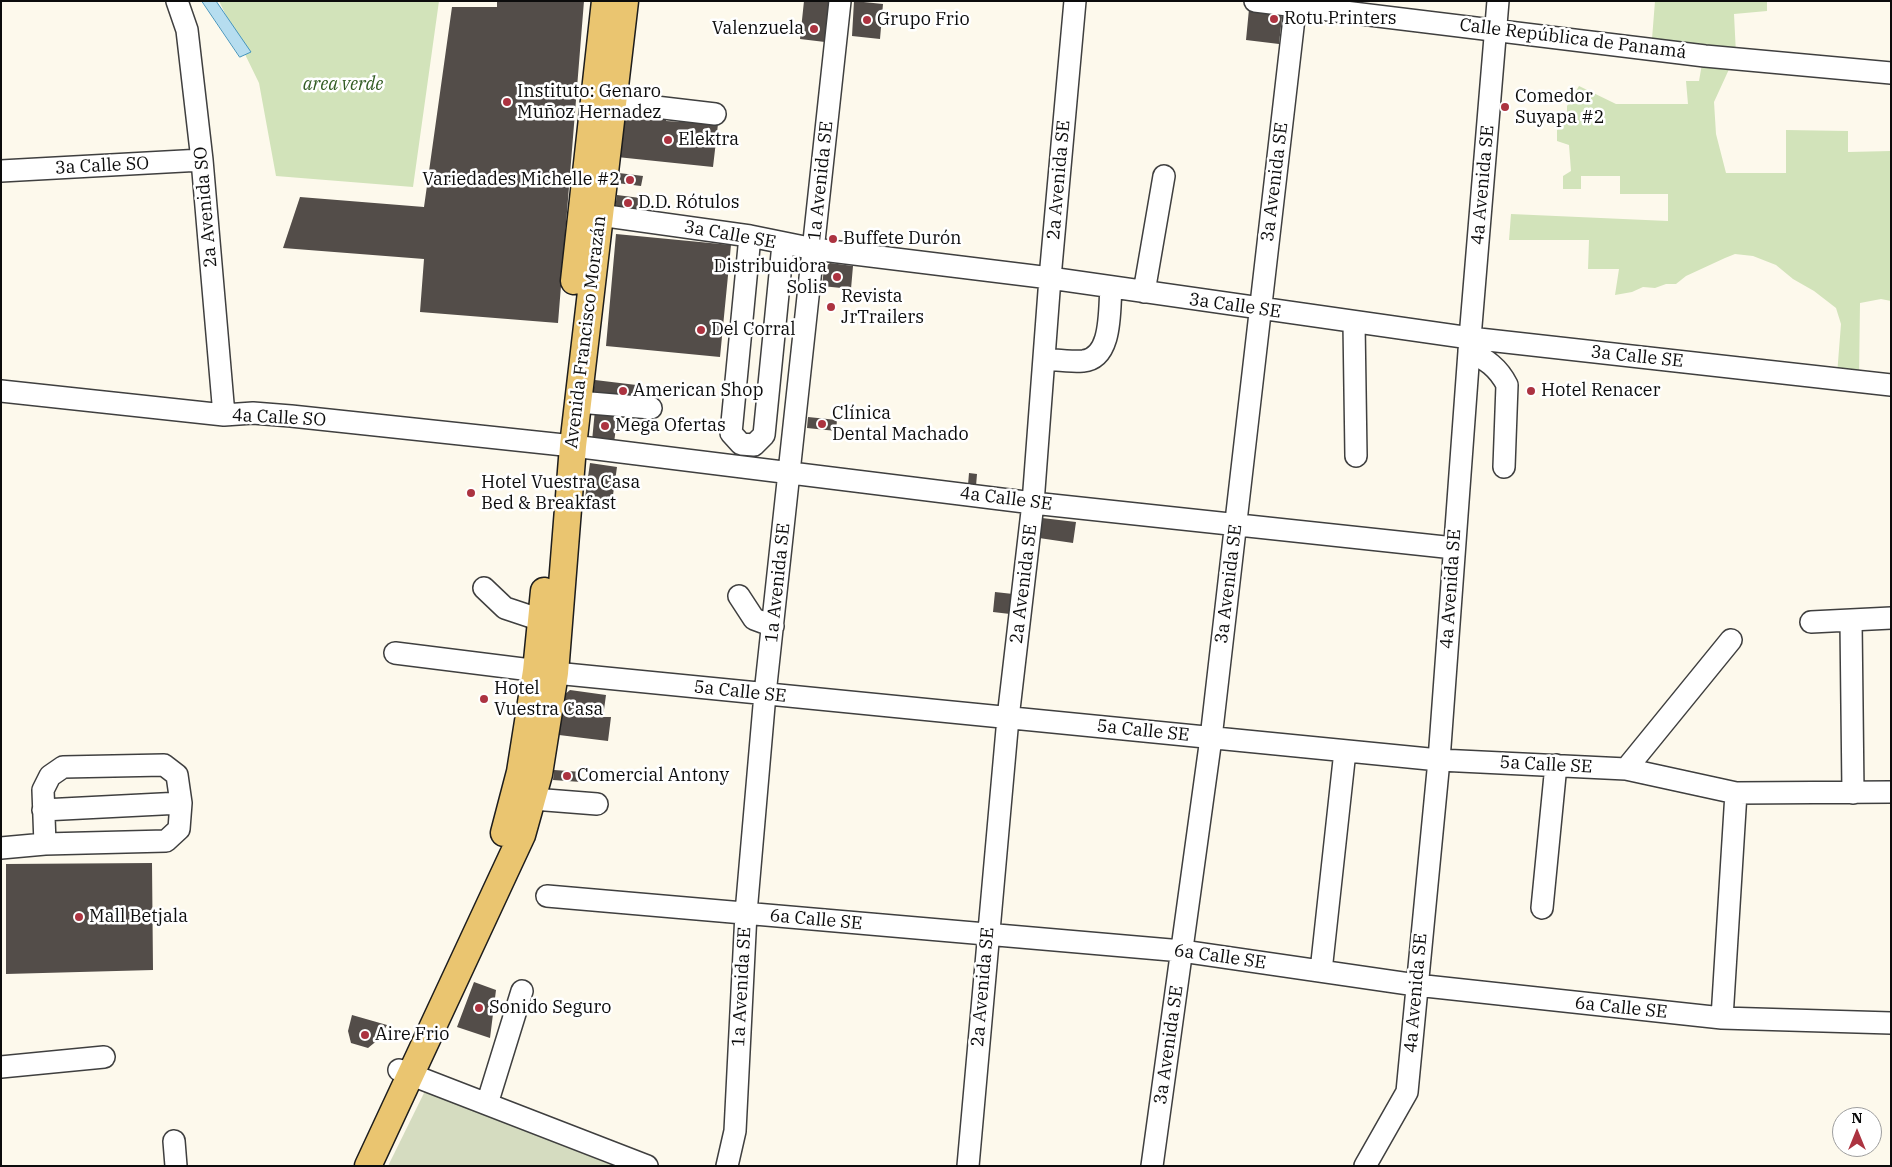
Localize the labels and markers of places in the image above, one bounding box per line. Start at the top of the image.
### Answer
place label: Rotu Printers [1284,8,1397,30]
place label: Grupo Frio [877,9,970,31]
marker: Rotu Printers [1268,13,1280,25]
marker: Grupo Frio [861,14,873,26]
place label: Valenzuela [712,18,804,40]
marker: Valenzuela [808,23,820,35]
place label: Instituto: Genaro Muñoz Hernadez [517,81,661,124]
place label: Comedor Suyapa #2 [1515,86,1604,128]
marker: Instituto: Genaro Muñoz Hernadez [501,96,513,108]
marker: Comedor Suyapa #2 [1499,101,1511,113]
place label: Elektra [678,129,739,151]
marker: Elektra [662,134,674,146]
place label: Variedades Michelle #2 [422,169,620,191]
marker: Variedades Michelle #2 [624,174,636,186]
place label: D.D. Rótulos [638,192,739,214]
marker: D.D. Rótulos [622,197,634,209]
place label: Buffete Durón [843,228,962,250]
marker: Buffete Durón [827,233,839,245]
place label: Distribuidora Solis [713,256,827,298]
marker: Distribuidora Solis [831,271,843,283]
place label: Revista JrTrailers [841,286,924,328]
marker: Revista JrTrailers [825,301,837,313]
place label: Del Corral [711,319,796,341]
marker: Del Corral [695,324,707,336]
place label: American Shop [633,380,764,402]
place label: Hotel Renacer [1541,380,1660,402]
marker: American Shop [617,385,629,397]
marker: Hotel Renacer [1525,385,1537,397]
place label: Clínica Dental Machado [832,403,969,446]
place label: Mega Ofertas [615,415,726,437]
marker: Clínica Dental Machado [816,418,828,430]
marker: Mega Ofertas [599,420,611,432]
place label: Hotel Vuestra Casa Bed & Breakfast [481,472,640,514]
marker: Hotel Vuestra Casa Bed & Breakfast [465,487,477,499]
place label: Hotel Vuestra Casa [494,678,603,721]
marker: Hotel Vuestra Casa [478,693,490,705]
place label: Comercial Antony [577,765,729,787]
marker: Comercial Antony [561,770,573,782]
place label: Mall Betjala [89,906,188,928]
marker: Mall Betjala [73,911,85,923]
place label: Sonido Seguro [489,997,611,1019]
marker: Sonido Seguro [473,1002,485,1014]
place label: Aire Frio [375,1024,449,1046]
marker: Aire Frio [359,1029,371,1041]

